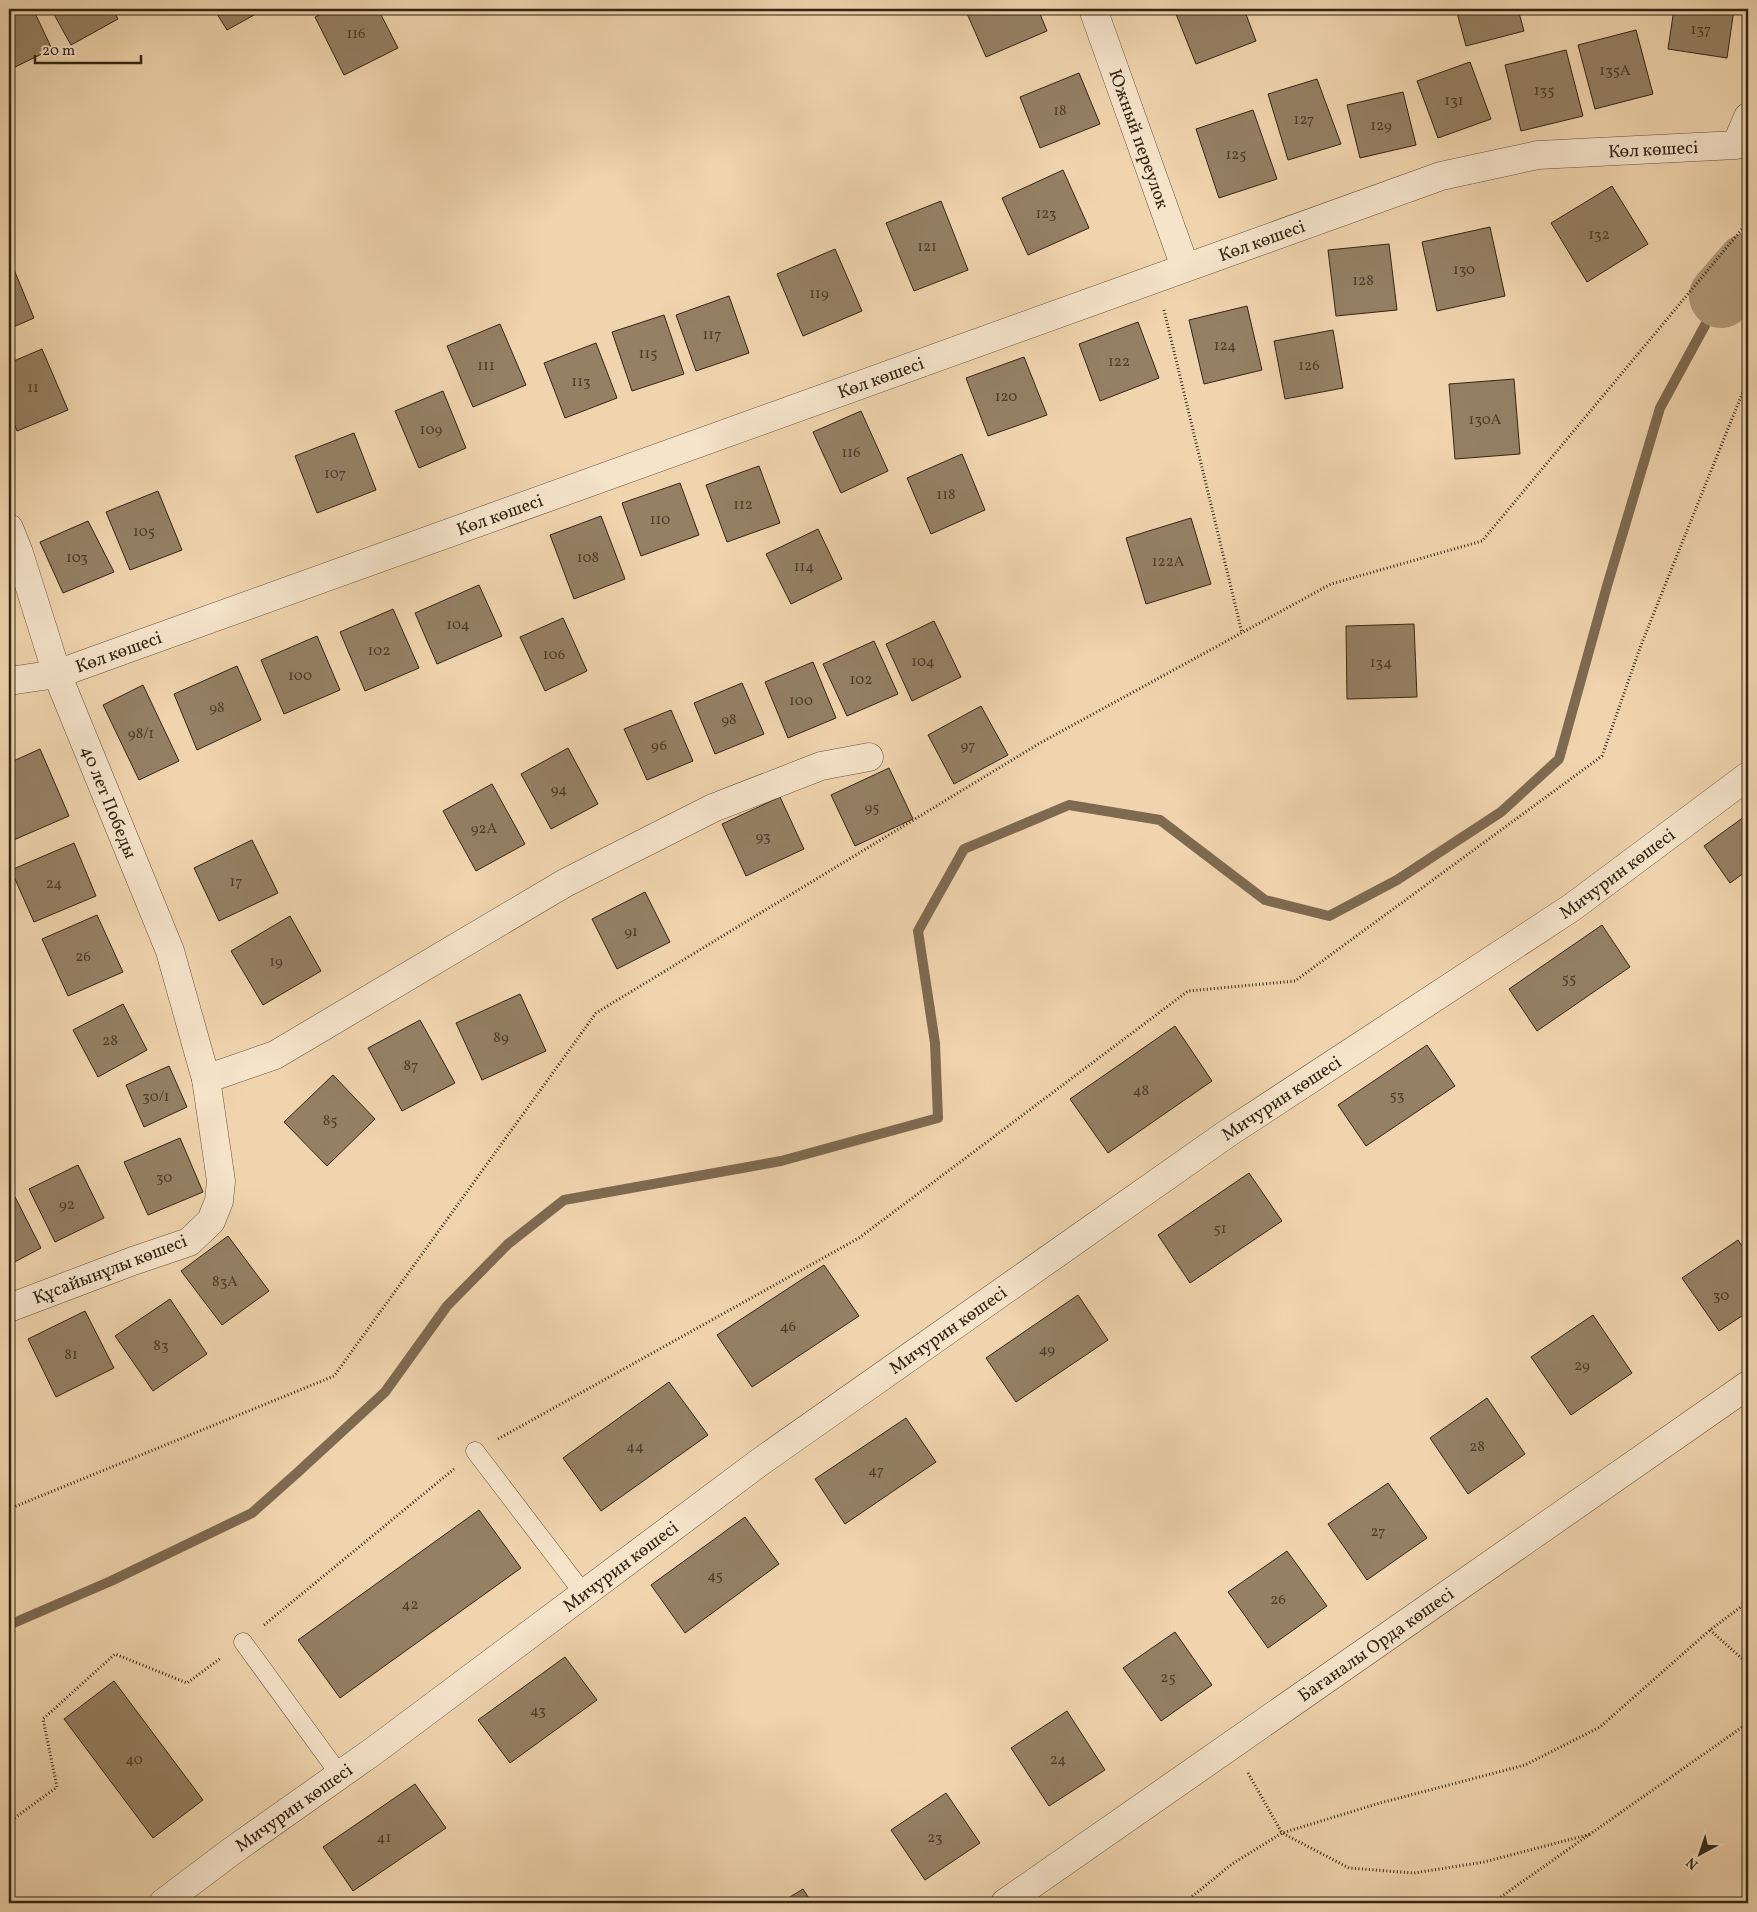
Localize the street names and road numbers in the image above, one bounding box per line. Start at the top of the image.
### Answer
street label: Южный переулок [1102,66,1174,213]
street label: Көл көшесі [1608,136,1699,165]
street label: Көл көшесі [1216,215,1309,269]
street label: Көл көшесі [835,352,928,406]
street label: Көл көшесі [453,489,547,543]
street label: Көл көшесі [72,626,166,680]
street label: 40 лет Победы [74,742,142,863]
street label: Мичурин көшесі [1555,823,1681,926]
street label: Мичурин көшесі [1217,1051,1347,1148]
street label: Құсайынұлы көшесі [30,1229,191,1311]
street label: Мичурин көшесі [885,1281,1013,1381]
street label: Мичурин көшесі [558,1516,684,1619]
street label: Бағаналы Орда көшесі [1294,1583,1460,1709]
street label: Мичурин көшесі [231,1758,358,1859]

